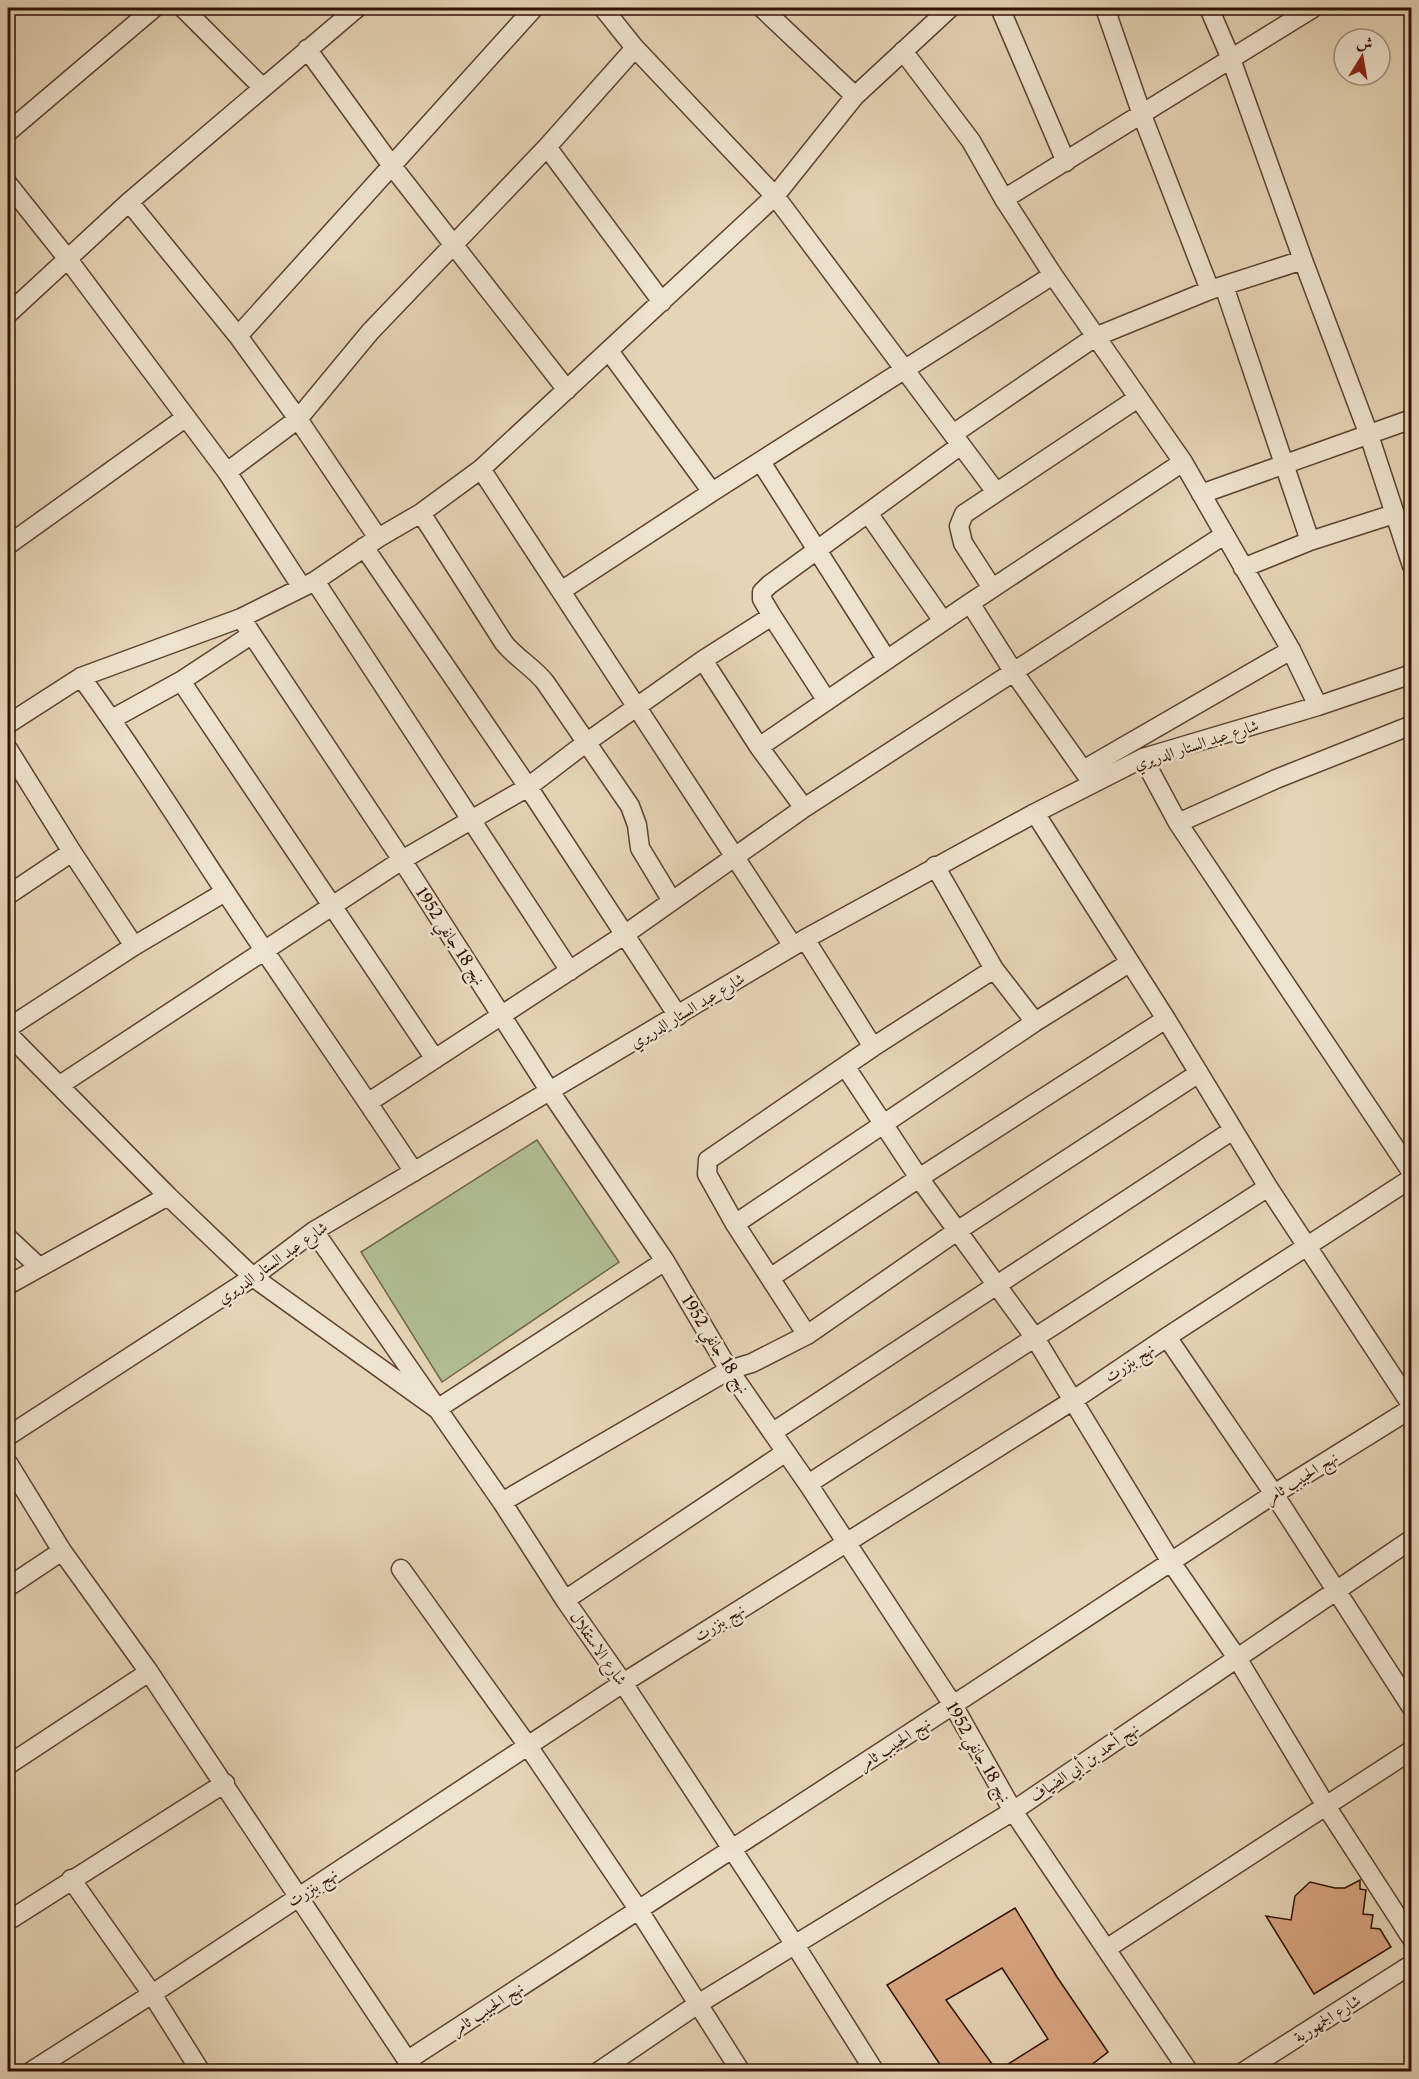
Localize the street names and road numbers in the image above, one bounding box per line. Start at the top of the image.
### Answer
street label: شارع عبد الستار الدريري [1131,714,1262,777]
street label: نهج 18 جانفي 1952 [407,883,490,992]
street label: شارع عبد الستار الدريري [626,968,750,1055]
street label: شارع عبد الستار الدريري [213,1217,333,1311]
street label: نهج 18 جانفي 1952 [673,1291,754,1400]
street label: نهج بنزرت [1100,1338,1161,1390]
street label: نهج الحبيب ثامر [1261,1447,1344,1512]
street label: نهج بنزرت [690,1599,751,1650]
street label: شارع الاستقلال [563,1607,632,1691]
street label: نهج 18 جانفي 1952 [937,1698,1016,1809]
street label: نهج الحبيب ثامر [854,1712,937,1778]
street label: نهج أحمد بن أبي الضياف [1025,1717,1145,1810]
street label: نهج بنزرت [283,1863,344,1915]
street label: نهج الحبيب ثامر [447,1977,530,2043]
street label: شارع الجمهورية [1290,1990,1366,2050]

